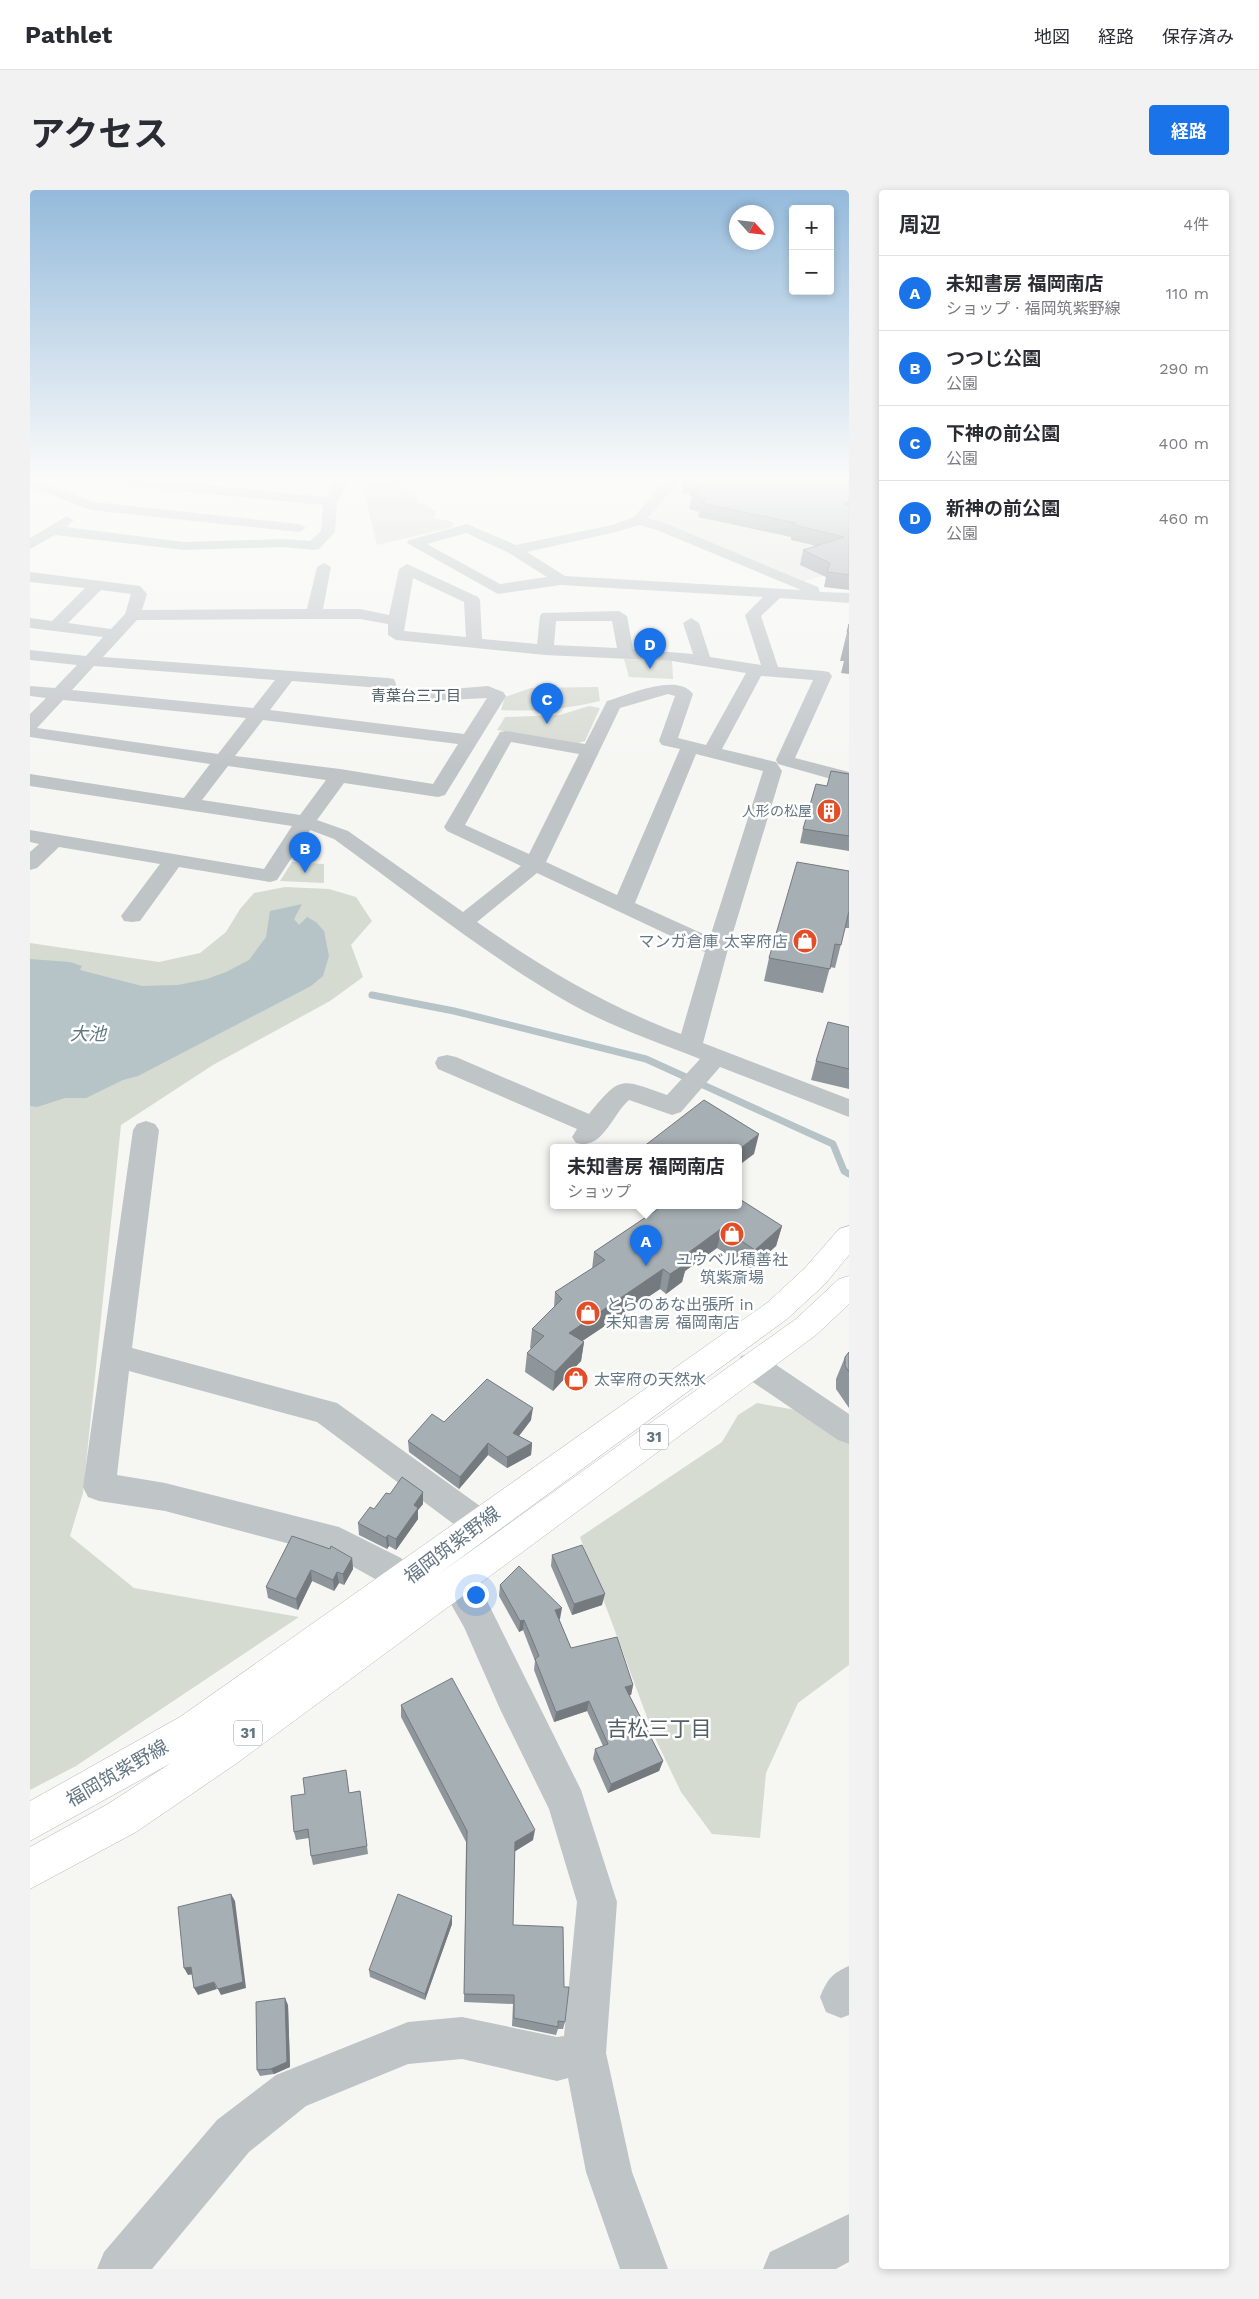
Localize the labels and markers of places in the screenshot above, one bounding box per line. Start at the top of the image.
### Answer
pin: D [634,628,666,669]
pin: C [531,683,563,724]
building icon: 人形の松屋 [816,798,842,824]
place label: 人形の松屋 [742,803,812,819]
pin: B [289,832,321,873]
shop icon: マンガ倉庫 太宰府店 [792,928,818,954]
place label: マンガ倉庫 太宰府店 [639,932,788,951]
shop icon: ユウベル積善社 筑紫斎場 [719,1221,745,1247]
pin: A [630,1225,662,1266]
place label: ユウベル積善社 筑紫斎場 [676,1250,788,1287]
place label: とらのあな出張所 in 未知書房 福岡南店 [606,1295,754,1332]
shop icon: とらのあな出張所 in 未知書房 福岡南店 [575,1300,601,1326]
shop icon: 太宰府の天然水 [563,1366,589,1392]
place label: 太宰府の天然水 [594,1370,706,1389]

